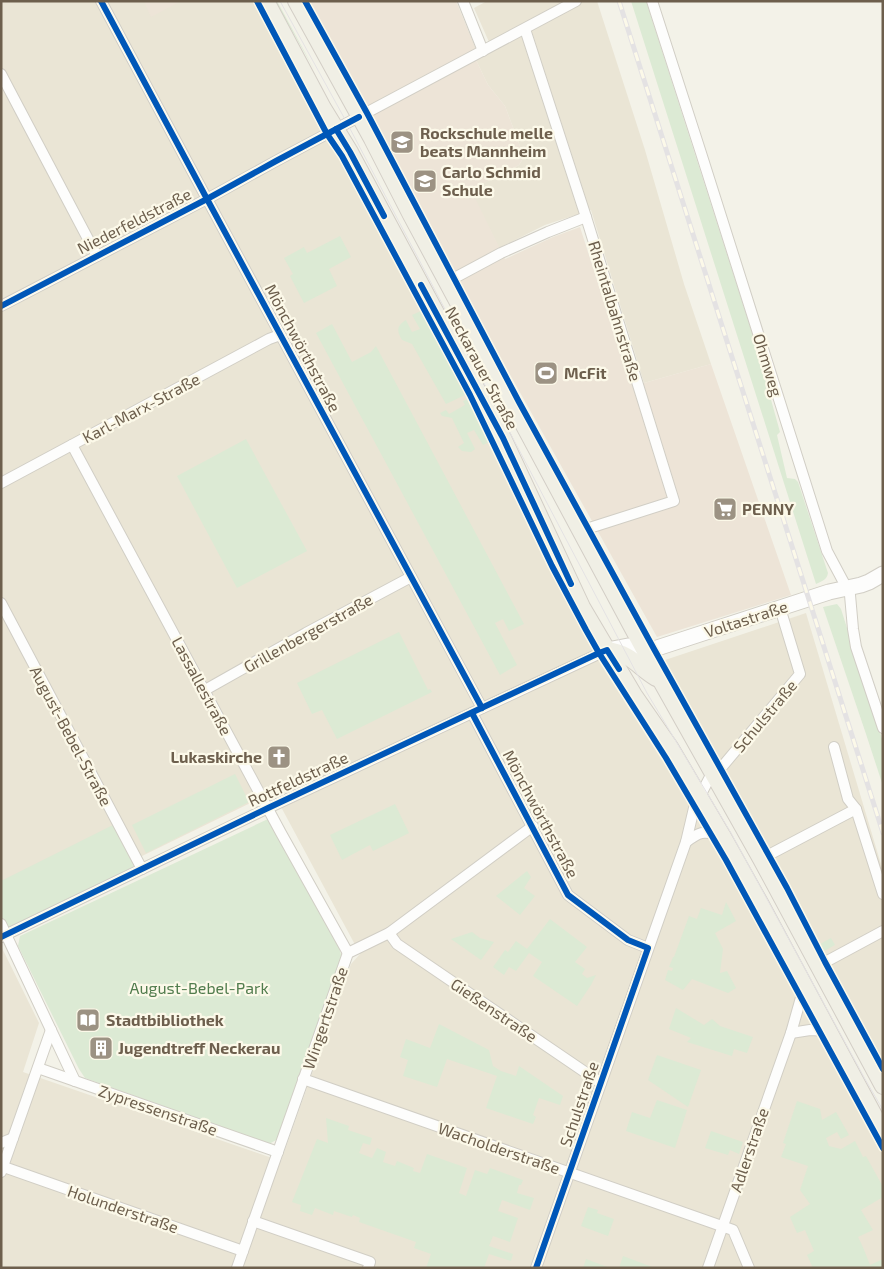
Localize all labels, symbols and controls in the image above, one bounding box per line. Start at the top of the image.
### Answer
place label: Rockschule melle beats Mannheim [420,123,553,160]
school or university icon: Rockschule melle beats Mannheim [389,129,415,155]
place label: Carlo Schmid Schule [442,162,541,199]
school or university icon: Carlo Schmid Schule [412,168,438,194]
street label: Niederfeldstraße [74,184,194,257]
street label: Rheintalbahnstraße [585,238,646,383]
street label: Mönchwörthstraße [262,280,345,415]
street label: Neckarauer Straße [442,303,523,433]
street label: Ohmweg [750,331,787,399]
sports icon: McFit [533,360,559,386]
place label: McFit [564,363,607,382]
street label: Karl-Marx-Straße [79,369,203,447]
supermarket icon: PENNY [712,496,738,522]
place label: PENNY [742,499,794,518]
street label: Grillenbergerstraße [240,589,376,676]
street label: Voltastraße [702,596,790,641]
street label: Lassallestraße [168,633,236,738]
street label: August-Bebel-Straße [27,663,116,809]
street label: Schulstraße [729,676,800,756]
church icon: Lukaskirche [266,744,292,770]
street label: Mönchwörthstraße [500,746,583,881]
place label: Lukaskirche [171,747,262,766]
street label: Rottfeldstraße [245,747,351,810]
street label: Wingertstraße [298,964,351,1072]
street label: Gießenstraße [447,974,541,1045]
park label: August-Bebel-Park [129,978,269,997]
library icon: Stadtbibliothek [75,1007,101,1033]
place label: Stadtbibliothek [106,1010,224,1029]
building icon: Jugendtreff Neckerau [88,1035,114,1061]
place label: Jugendtreff Neckerau [118,1038,280,1057]
street label: Schulstraße [555,1059,602,1149]
street label: Zypressenstraße [96,1080,220,1139]
street label: Adlerstraße [725,1105,772,1194]
street label: Wacholderstraße [436,1118,563,1177]
street label: Holunderstraße [65,1181,181,1236]

